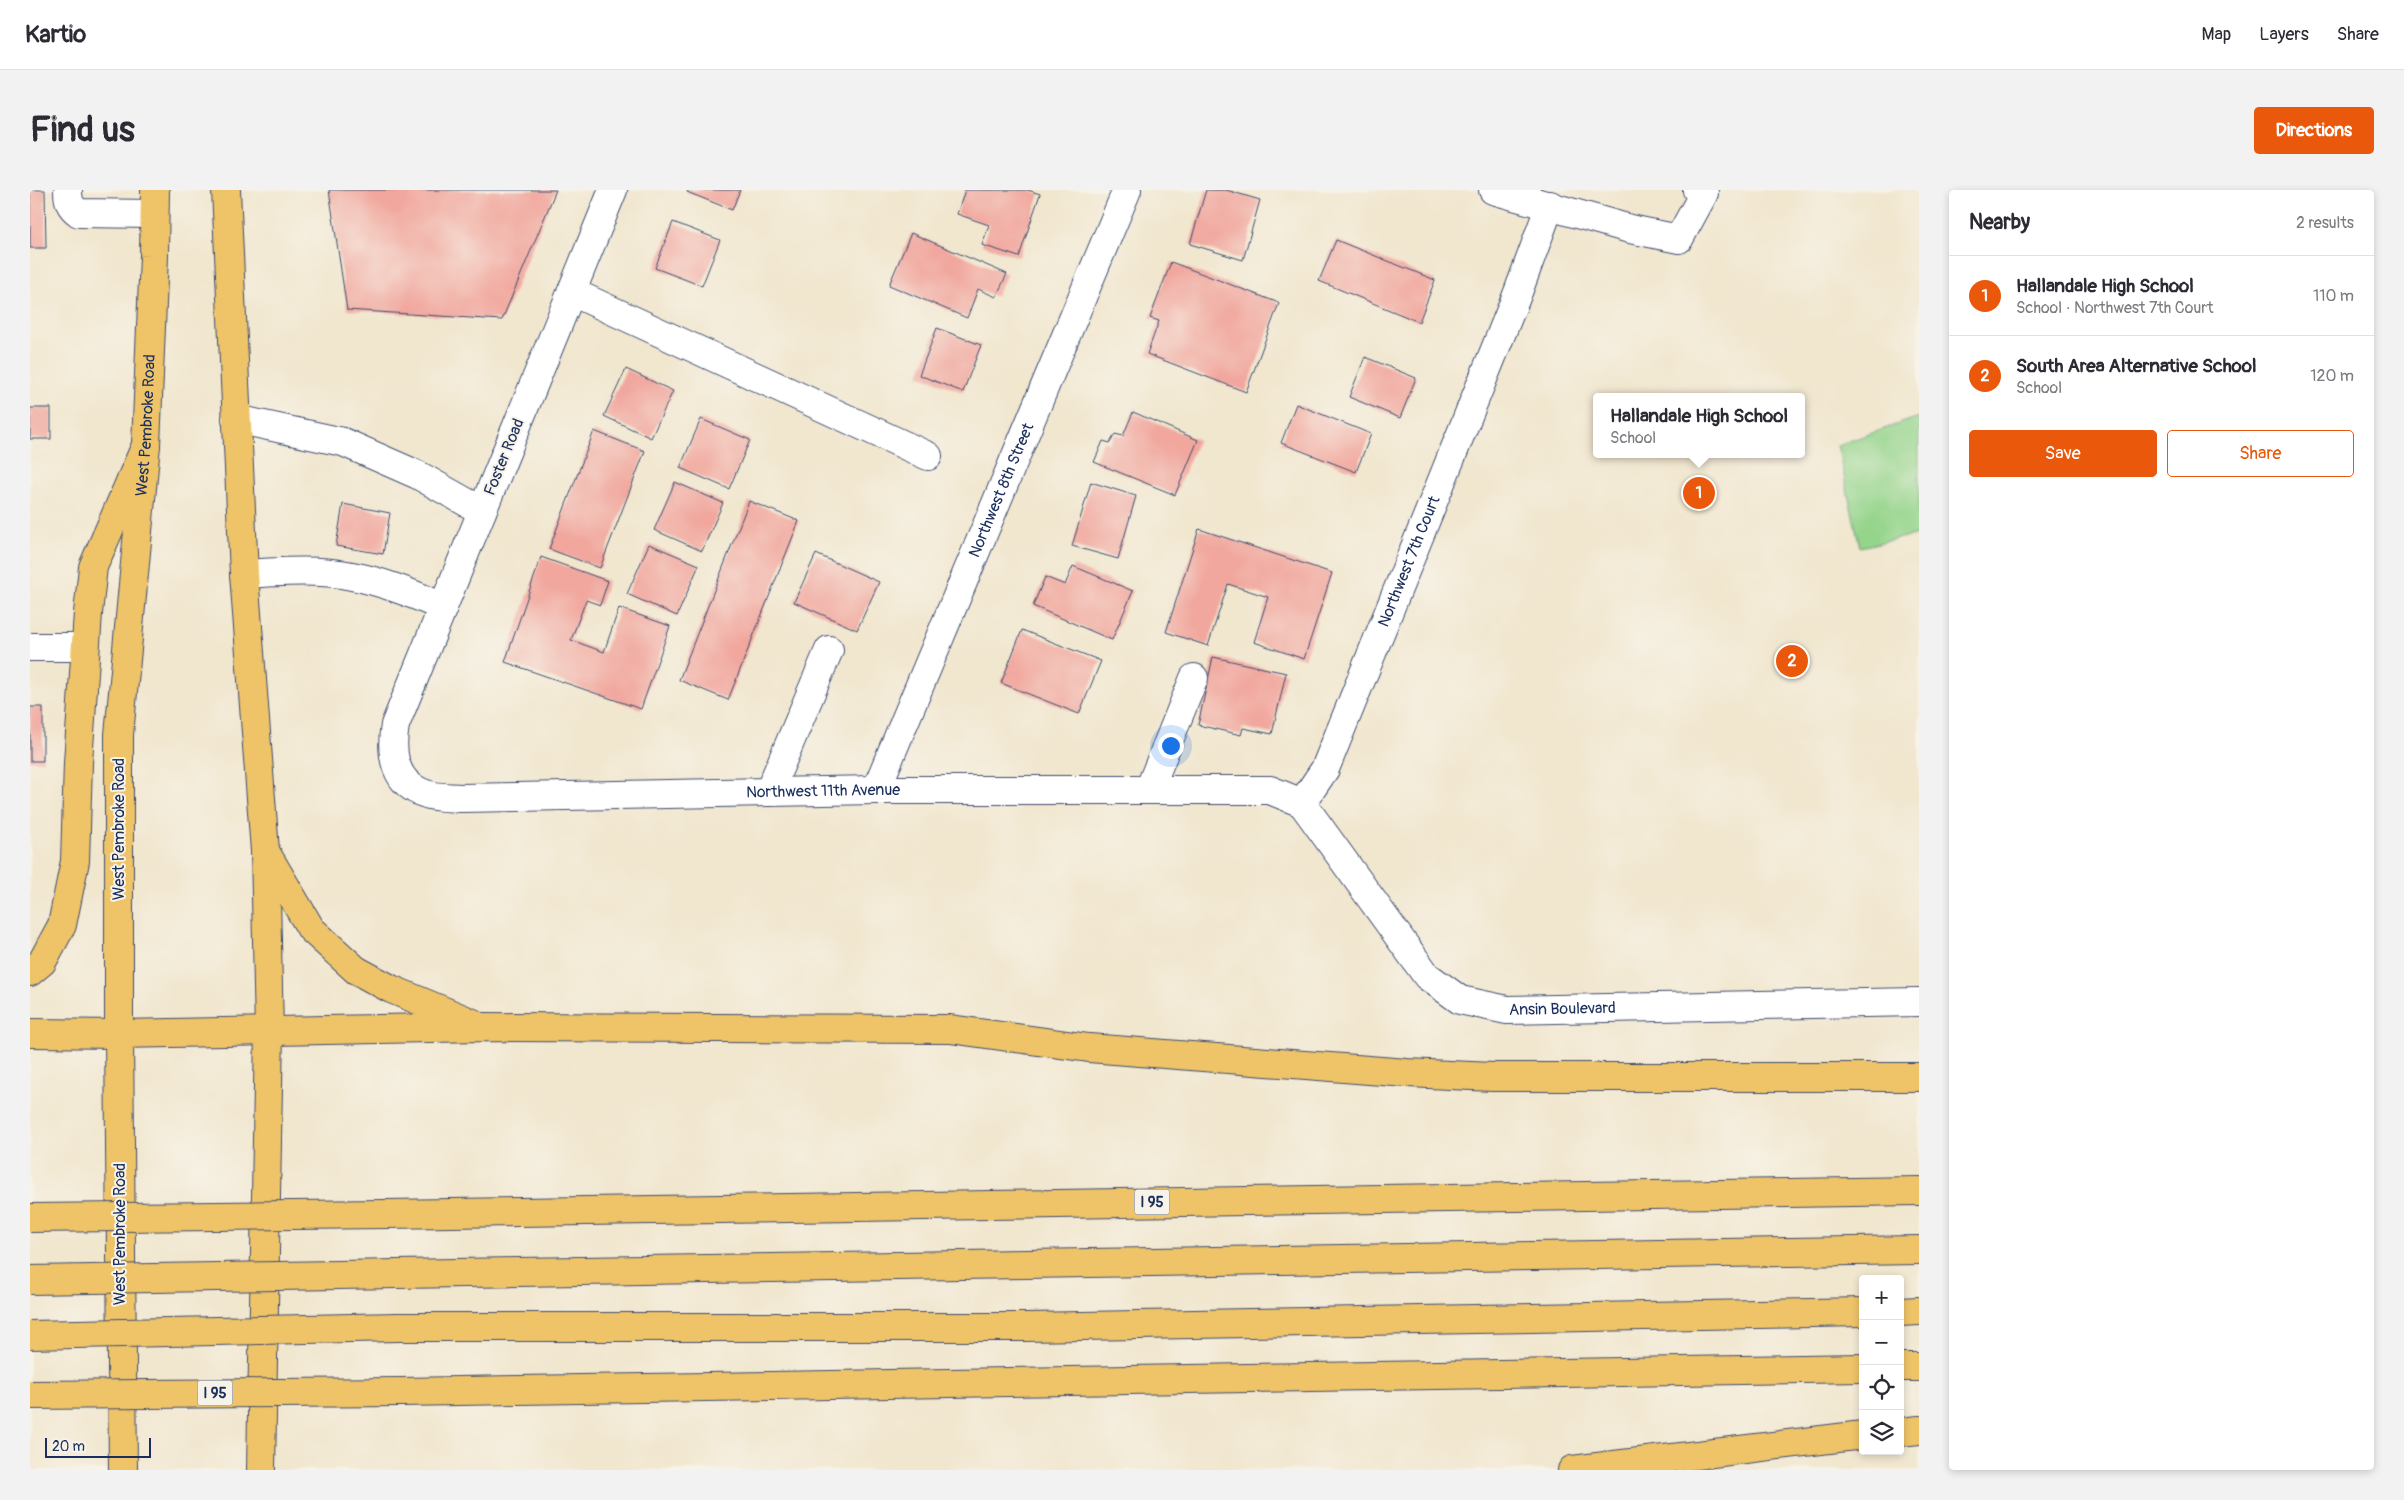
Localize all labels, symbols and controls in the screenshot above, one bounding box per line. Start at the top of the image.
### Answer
text: Kartio [25,20,86,49]
text: Map [2202,23,2231,46]
text: Layers [2259,23,2309,46]
text: Share [2337,23,2379,46]
button: Directions [2254,107,2374,154]
text: Find us [30,108,135,152]
text: Nearby [1969,209,2030,236]
text: 2 results [2296,213,2354,233]
text: Hallandale High School [2016,274,2194,298]
text: 1 [1982,286,1988,306]
text: 110 m [2313,286,2354,306]
text: School · Northwest 7th Court [2016,298,2213,318]
street label: West Pembroke Road [131,354,160,497]
text: South Area Alternative School [2016,354,2256,378]
text: 2 [1981,366,1989,386]
text: 120 m [2310,366,2354,386]
text: School [2016,378,2062,398]
popup [1593,393,1805,458]
text: Hallandale High School [1610,404,1788,428]
street label: Foster Road [480,416,528,498]
street label: Northwest 8th Street [964,419,1039,560]
text: School [1610,428,1656,448]
button: Save [1969,430,2157,477]
button: Share [2167,430,2354,477]
pin: 1 [1683,474,1715,512]
street label: Northwest 7th Court [1374,493,1445,630]
pin: 2 [1776,642,1808,680]
your location [1158,733,1184,759]
street label: West Pembroke Road [109,758,129,900]
street label: Northwest 11th Avenue [746,780,900,803]
street label: Ansin Boulevard [1509,998,1616,1020]
street label: West Pembroke Road [110,1163,130,1305]
road number: I 95 [1134,1190,1170,1214]
map controls [1859,1275,1904,1455]
button: + [1859,1275,1904,1320]
button: − [1859,1320,1904,1365]
button: locate [1859,1365,1904,1410]
road number: I 95 [198,1380,232,1406]
button: layers [1859,1410,1904,1455]
scale bar [45,1435,151,1458]
text: 20 m [52,1438,85,1455]

